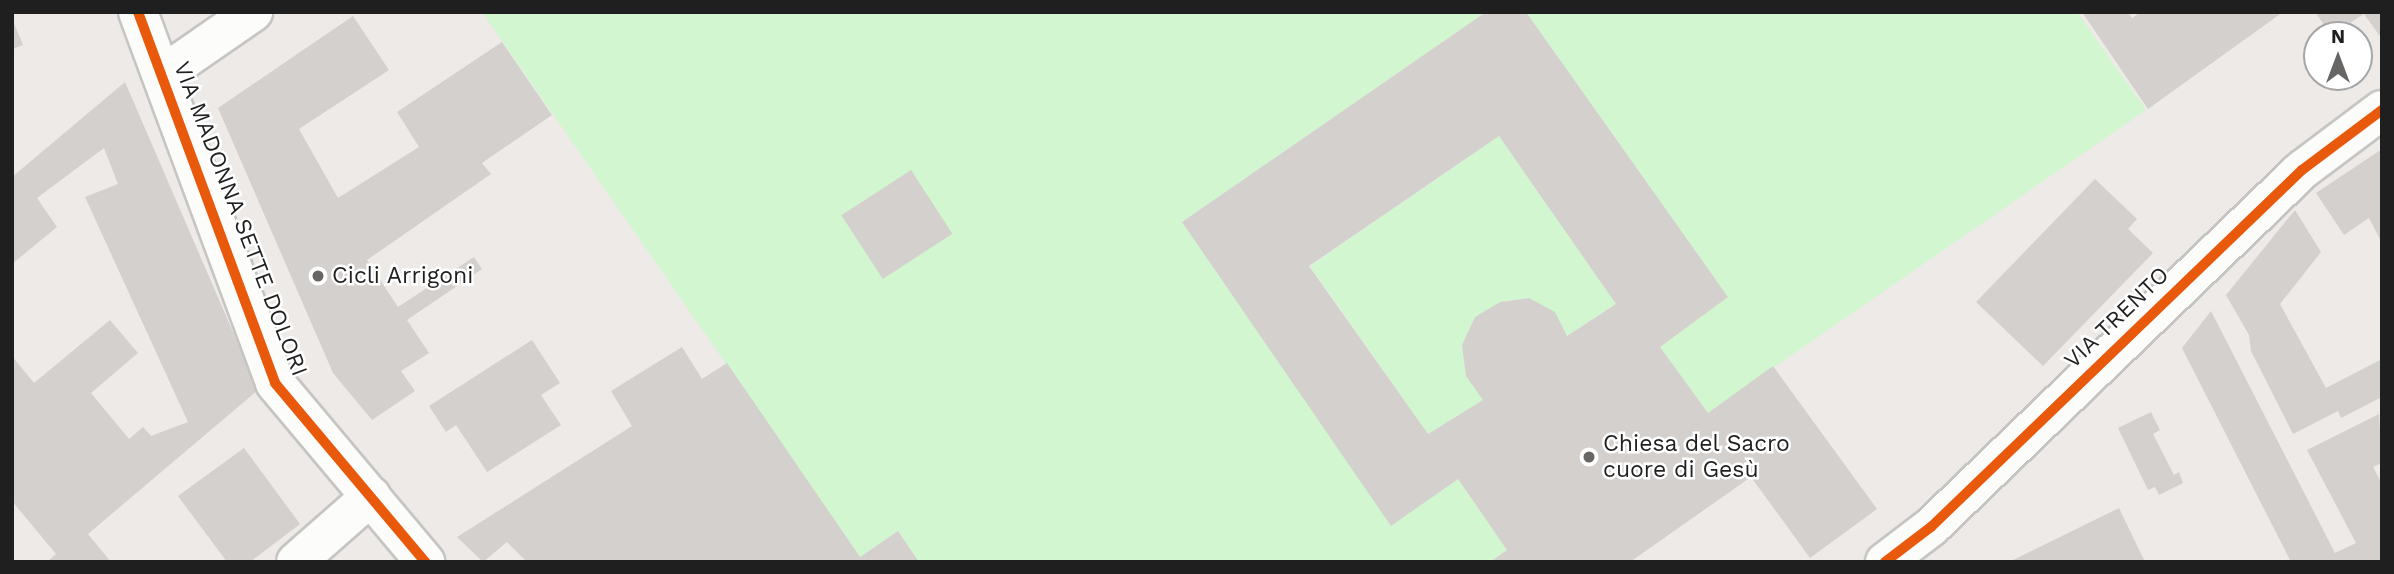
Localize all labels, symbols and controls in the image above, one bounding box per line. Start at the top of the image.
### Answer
north arrow [2303,21,2373,91]
text: N [2331,25,2345,48]
street label: VIA MADONNA SETTE DOLORI [167,57,313,381]
street label: VIA TRENTO [2058,261,2176,375]
place label: Cicli Arrigoni [332,262,474,290]
marker: Cicli Arrigoni [310,268,326,284]
place label: Chiesa del Sacro cuore di Gesù [1603,430,1791,484]
marker: Chiesa del Sacro cuore di Gesù [1581,449,1597,465]

